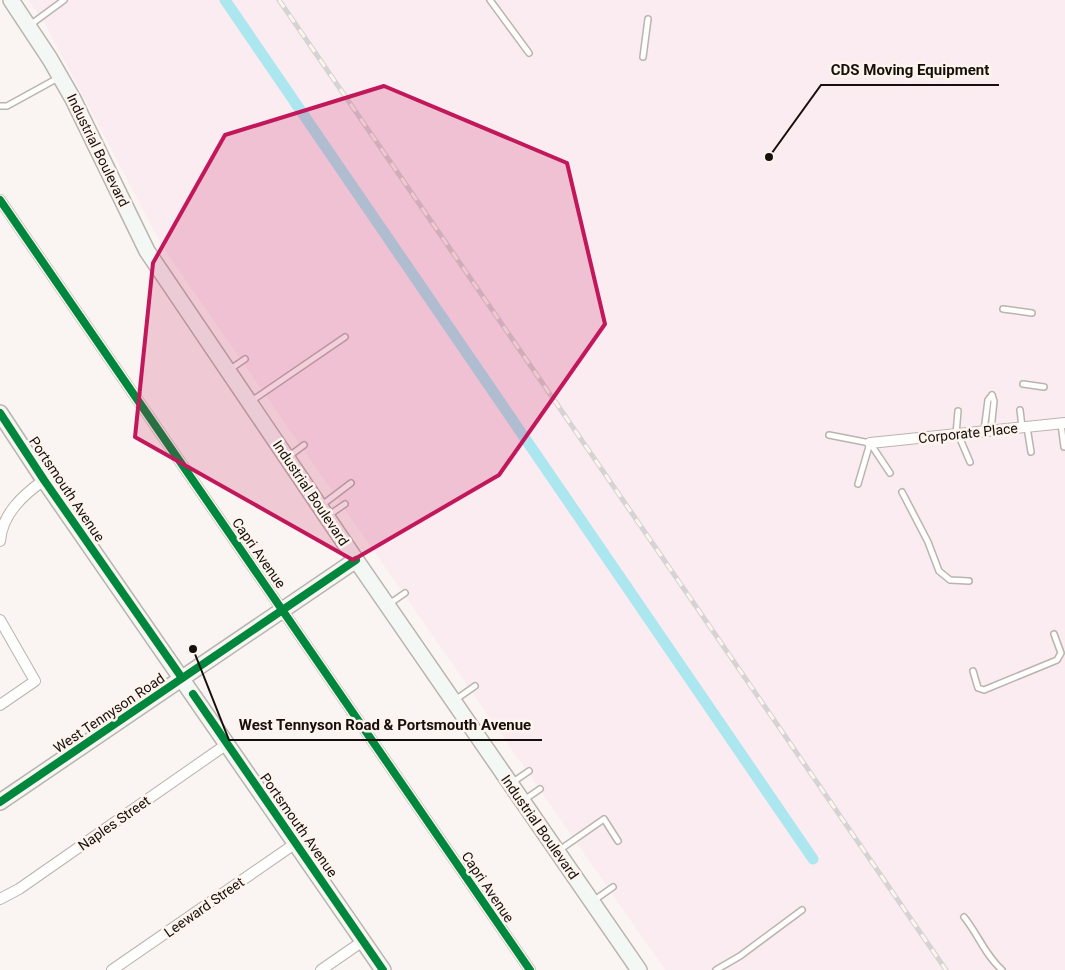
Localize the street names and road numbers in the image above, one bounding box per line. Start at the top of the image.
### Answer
street label: Industrial Boulevard [64,91,132,209]
street label: Corporate Place [918,420,1018,446]
street label: Portsmouth Avenue [26,433,108,545]
street label: Industrial Boulevard [270,437,352,549]
street label: Capri Avenue [229,515,289,591]
street label: West Tennyson Road [50,670,168,756]
street label: Portsmouth Avenue [257,770,341,880]
street label: Industrial Boulevard [498,772,582,882]
street label: Naples Street [75,792,153,854]
street label: Capri Avenue [458,849,518,925]
street label: Leeward Street [161,873,247,940]

